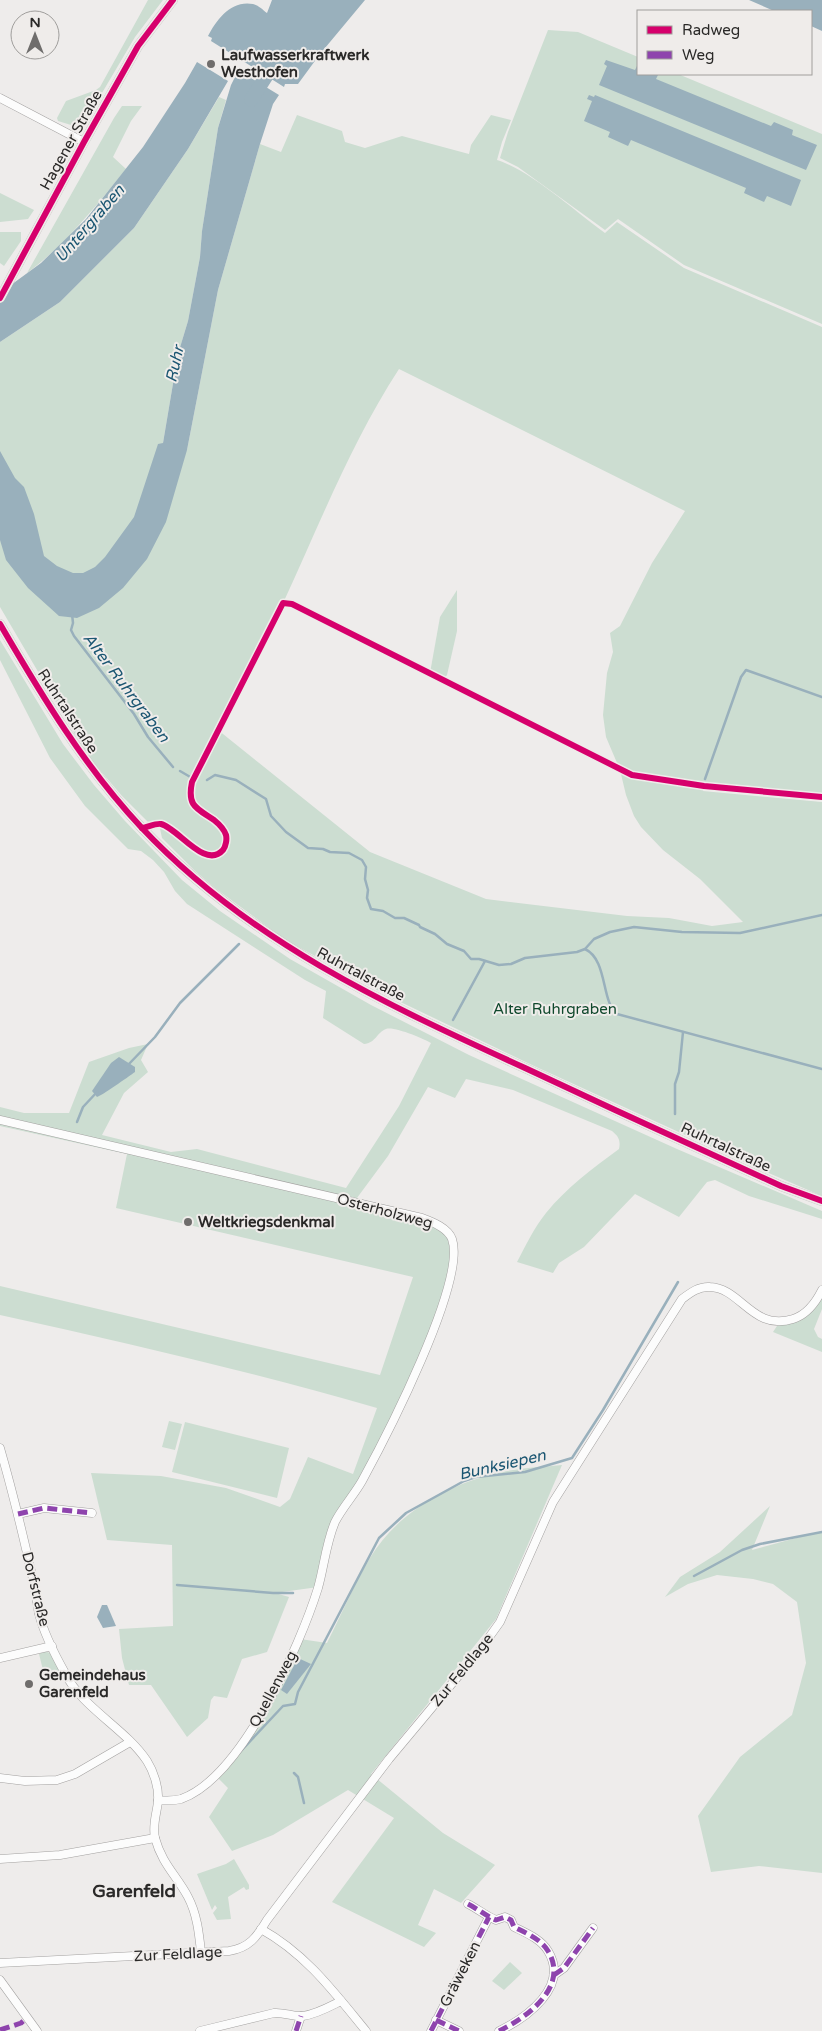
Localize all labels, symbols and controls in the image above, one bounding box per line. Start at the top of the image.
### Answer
north arrow [10,10,60,60]
legend [637,10,812,75]
text: N [29,14,41,31]
text: Radweg [682,21,740,39]
place label: Laufwasserkraftwerk Westhofen [221,46,369,81]
text: Weg [682,46,714,64]
marker: Laufwasserkraftwerk Westhofen [205,58,217,70]
street label: Hagener Straße [36,87,106,193]
water label: Untergraben [51,180,130,267]
water label: Ruhr [161,342,189,384]
water label: Alter Ruhrgraben [78,629,175,747]
street label: Ruhrtalstraße [34,665,102,757]
street label: Ruhrtalstraße [314,943,408,1005]
park label: Alter Ruhrgraben [493,1000,617,1018]
street label: Ruhrtalstraße [678,1118,774,1176]
street label: Osterholzweg [335,1190,435,1232]
place label: Weltkriegsdenkmal [198,1213,334,1232]
marker: Weltkriegsdenkmal [182,1216,194,1228]
water label: Bunksiepen [457,1445,549,1485]
street label: Dorfstraße [18,1550,54,1628]
street label: Zur Feldlage [427,1630,497,1710]
street label: Quellenweg [245,1648,301,1730]
place label: Gemeindehaus Garenfeld [39,1666,146,1701]
marker: Gemeindehaus Garenfeld [23,1678,35,1690]
district label: Garenfeld [92,1880,176,1902]
street label: Gräweken [436,1938,484,2010]
street label: Zur Feldlage [133,1943,223,1965]

